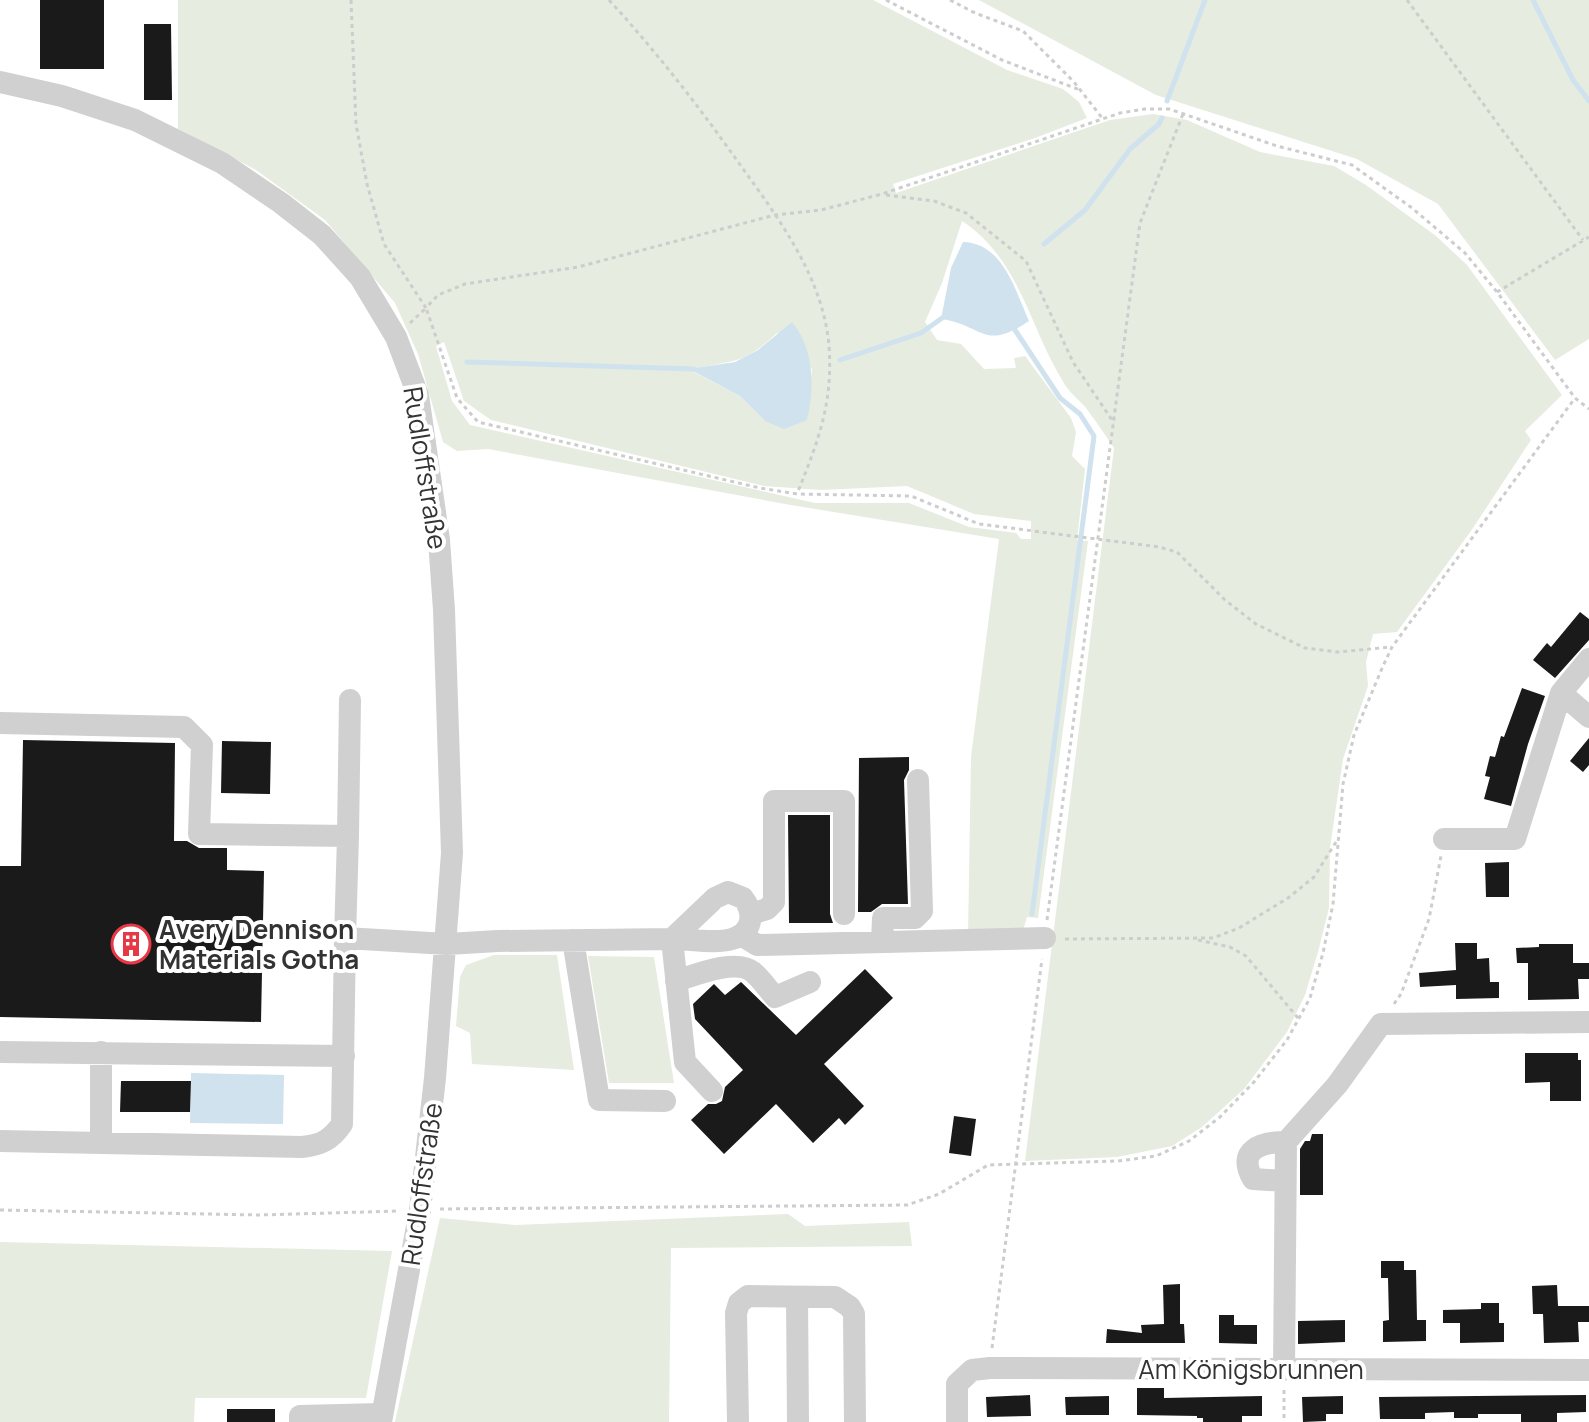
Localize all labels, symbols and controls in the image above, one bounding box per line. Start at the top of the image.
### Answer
street label: Rudloffstraße [395,384,457,552]
place label: Avery Dennison Materials Gotha [159,911,359,977]
building icon: Avery Dennison Materials Gotha [110,923,152,965]
street label: Rudloffstraße [392,1100,450,1268]
street label: Am Königsbrunnen [1138,1351,1364,1387]

